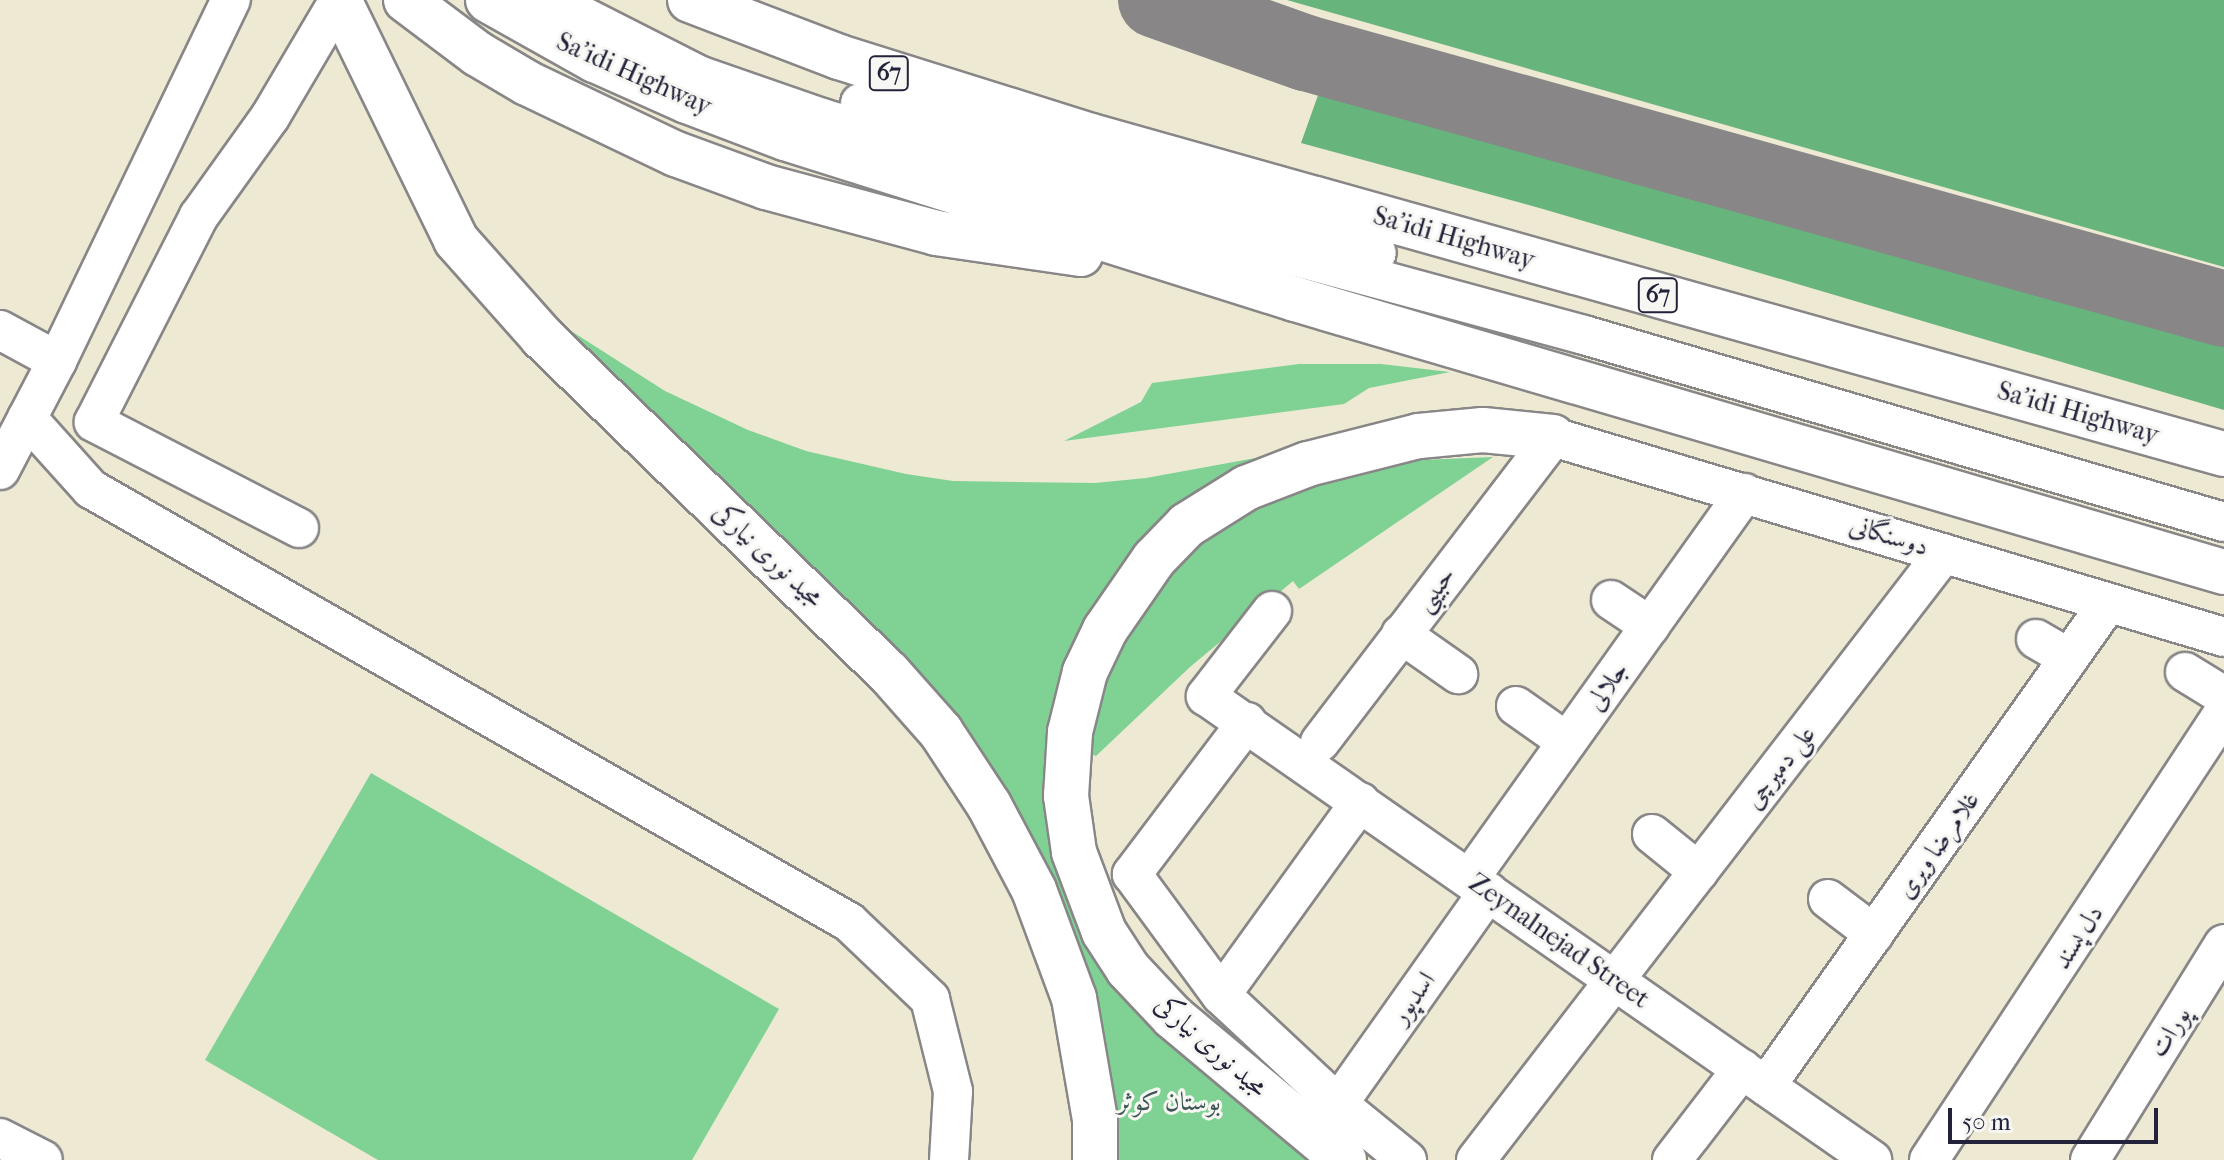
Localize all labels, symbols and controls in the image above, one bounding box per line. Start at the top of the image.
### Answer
street label: Sa'idi Highway [552,26,716,122]
road number: 67 [867,53,911,93]
street label: Sa'idi Highway [1370,200,1538,276]
road number: 67 [1636,275,1680,315]
street label: Sa'idi Highway [1994,375,2162,451]
street label: مجید نوری نیارکی [706,496,830,614]
street label: دوسنگانی [1846,509,1932,563]
street label: حبیبی [1408,560,1462,618]
street label: جلالی [1579,656,1635,716]
street label: علی دمیرچی [1738,719,1822,815]
street label: غلامرضا ویری [1890,785,1986,905]
street label: Zeynalnejad Street [1463,867,1655,1015]
street label: دل پسند [2046,899,2110,975]
street label: اسدپور [1384,966,1442,1030]
street label: مجید نوری نیارکی [1148,989,1274,1103]
street label: پورات [2142,1001,2198,1063]
park label: بوستان کوثر [1117,1086,1221,1118]
scale bar [1952,1092,2162,1142]
text: 50 m [1962,1108,2011,1136]

